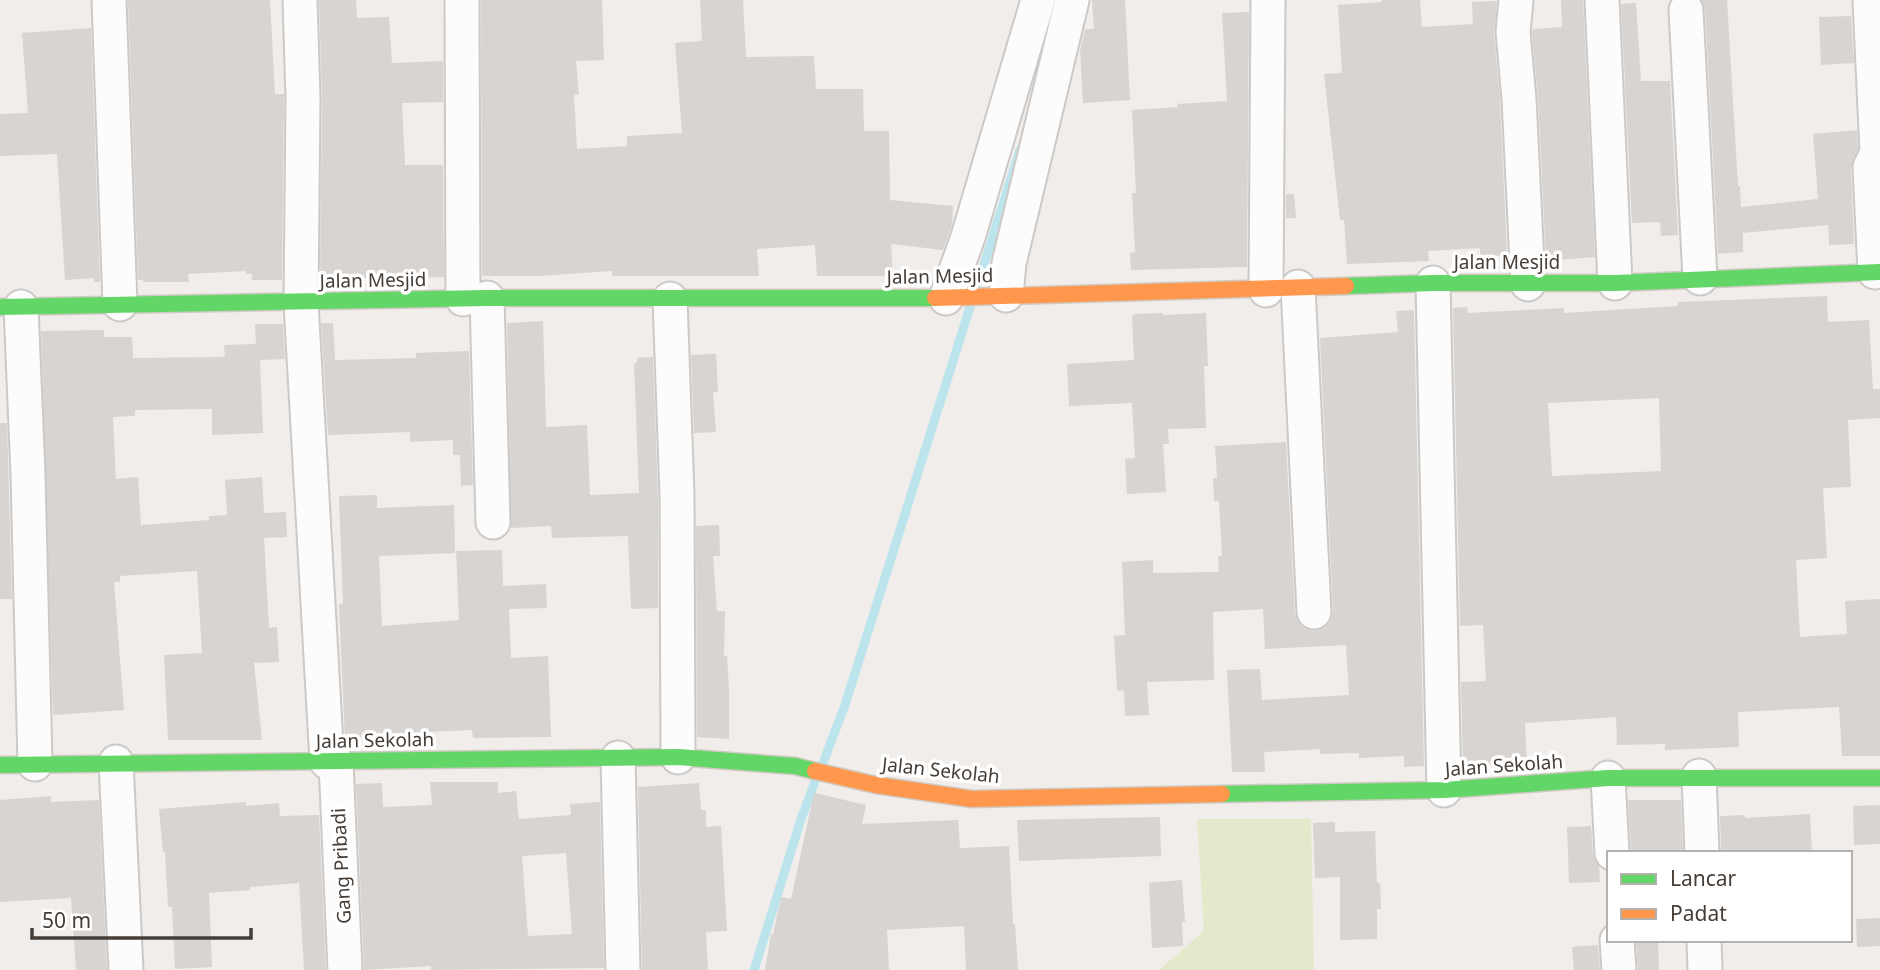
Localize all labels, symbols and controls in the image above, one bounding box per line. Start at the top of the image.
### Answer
street label: Jalan Mesjid [1452,249,1560,275]
street label: Jalan Mesjid [884,262,994,290]
street label: Jalan Mesjid [317,266,427,294]
street label: Jalan Sekolah [314,726,434,754]
street label: Jalan Sekolah [1442,748,1564,782]
street label: Jalan Sekolah [879,751,1001,789]
street label: Gang Pribadi [325,807,357,925]
legend [1607,851,1852,942]
text: Lancar [1670,864,1737,892]
scale bar [32,897,250,941]
text: Padat [1670,899,1727,927]
text: 50 m [42,906,91,934]

